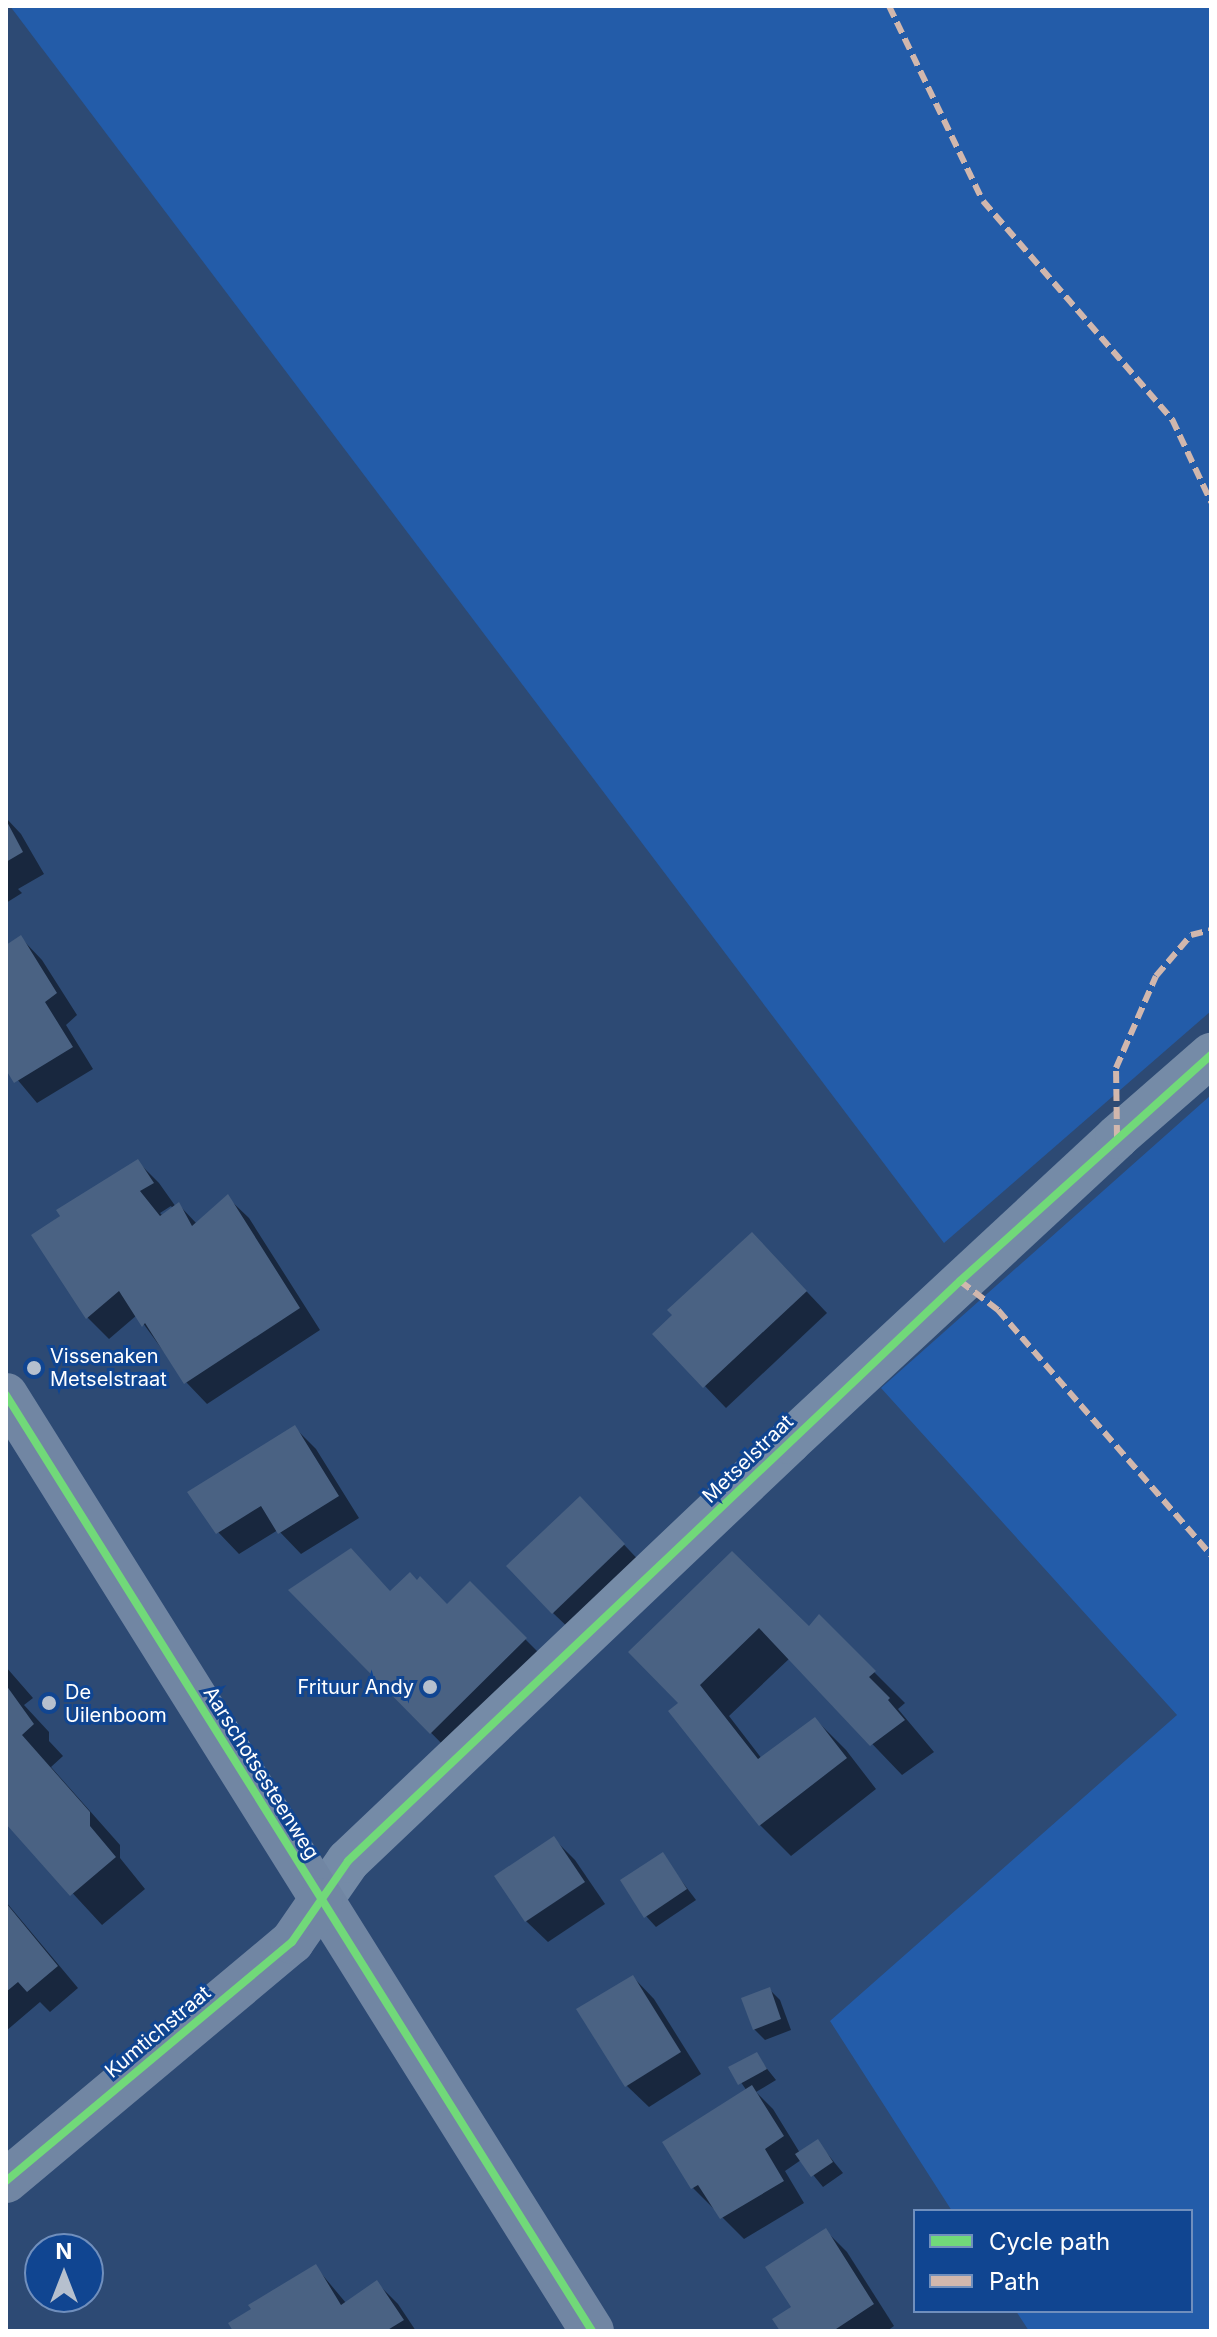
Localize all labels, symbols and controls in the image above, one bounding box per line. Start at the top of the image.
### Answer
place label: Vissenaken Metselstraat [50,1344,167,1391]
marker: Vissenaken Metselstraat [25,1359,43,1377]
street label: Metselstraat [698,1410,798,1508]
place label: Frituur Andy [298,1675,414,1699]
marker: Frituur Andy [421,1678,439,1696]
place label: De Uilenboom [65,1680,167,1727]
street label: Aarschotsesteenweg [198,1682,324,1864]
marker: De Uilenboom [40,1694,58,1712]
street label: Kumtichstraat [100,1981,216,2083]
legend [913,2209,1193,2313]
text: Cycle path [989,2227,1110,2256]
north arrow [24,2233,104,2313]
text: N [56,2238,72,2264]
text: Path [989,2267,1040,2296]

